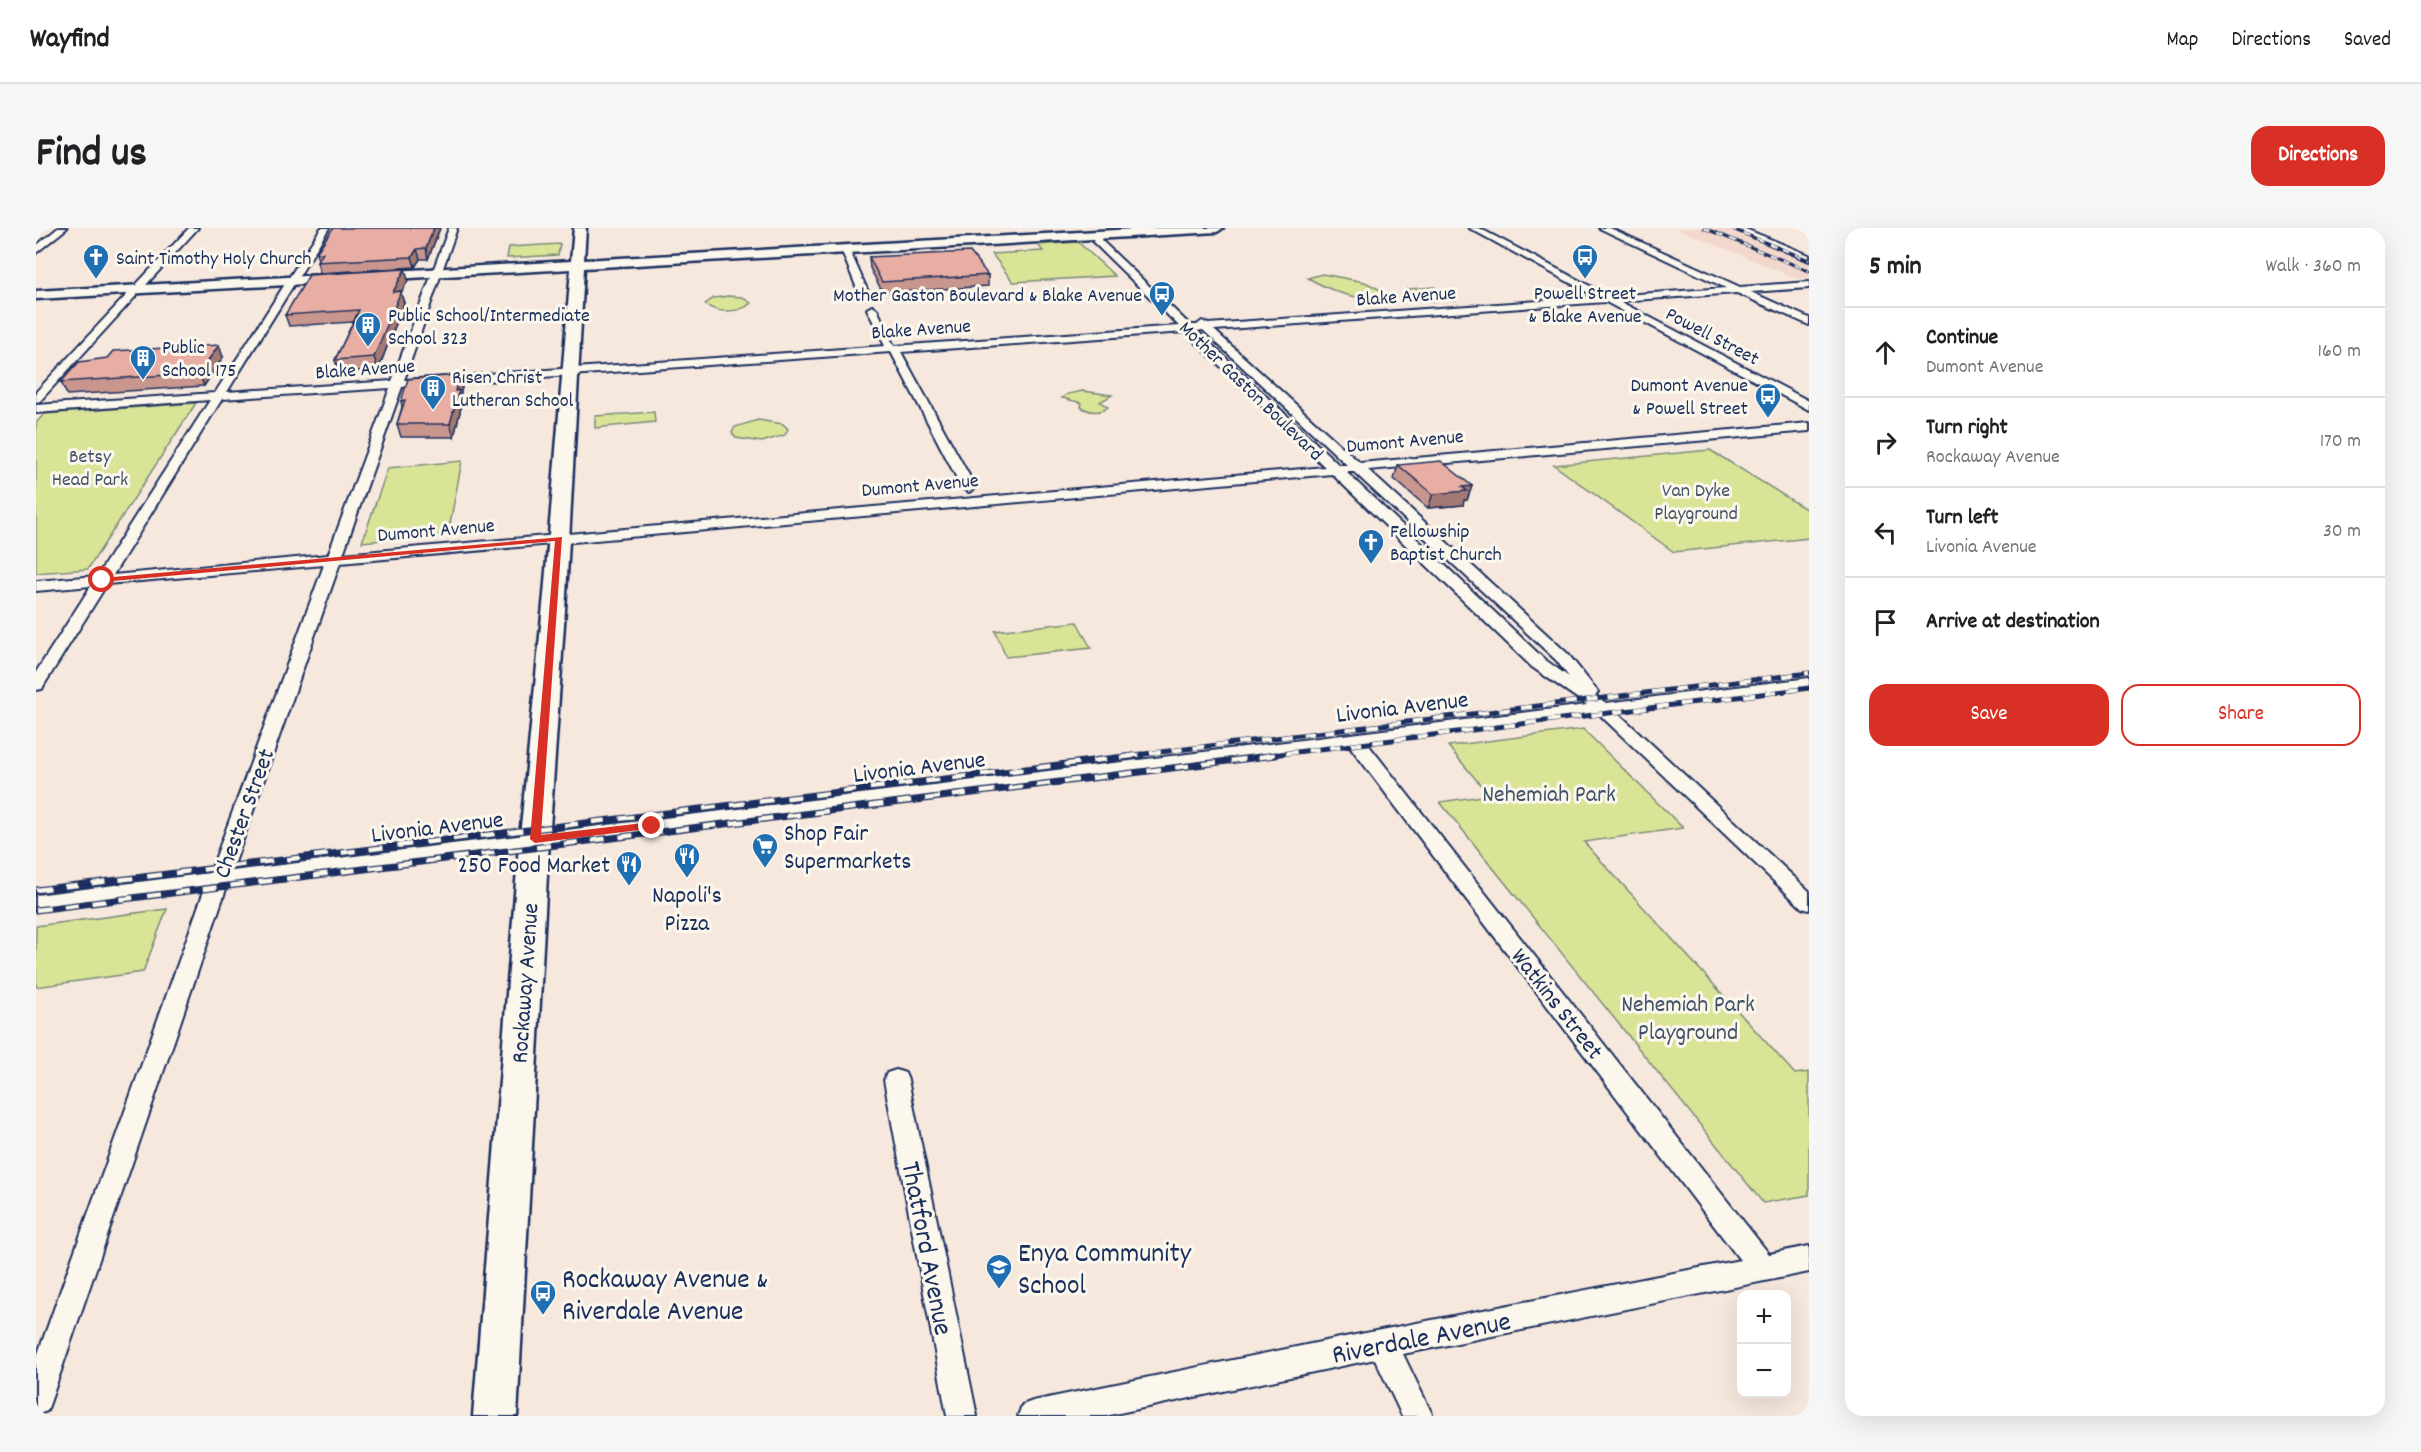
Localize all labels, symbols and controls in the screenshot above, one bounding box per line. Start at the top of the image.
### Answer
text: Wayfind [30,21,110,61]
text: Map [2167,26,2198,56]
text: Directions [2231,26,2311,56]
text: Saved [2344,26,2391,56]
text: Find us [36,126,147,186]
button: Directions [2251,126,2385,186]
church icon: Saint Timothy Holy Church [81,242,111,280]
bus stop icon: Powell Street & Blake Avenue [1570,242,1600,280]
place label: Saint Timothy Holy Church [116,246,311,274]
text: 5 min [1869,249,1922,286]
text: Walk · 360 m [2266,253,2361,281]
bus stop icon: Mother Gaston Boulevard & Blake Avenue [1147,279,1177,317]
street label: Blake Avenue [1355,281,1457,315]
place label: Powell Street & Blake Avenue [1528,281,1642,332]
place label: Mother Gaston Boulevard & Blake Avenue [833,283,1142,311]
street label: Powell Street [1660,301,1763,374]
place label: Public School/Intermediate School 323 [388,303,590,354]
building icon: Public School/Intermediate School 323 [353,310,383,348]
street label: Blake Avenue [870,314,972,348]
street label: Mother Gaston Boulevard [1171,316,1328,469]
text: Continue [1926,323,1998,354]
place label: Public School 175 [162,335,236,386]
icon: ahead [1869,336,1902,369]
text: 160 m [2318,338,2361,366]
building icon: Public School 175 [128,343,158,381]
street label: Blake Avenue [314,354,416,388]
text: Dumont Avenue [1926,354,2044,382]
place label: Risen Christ Lutheran School [452,365,574,416]
building icon: Risen Christ Lutheran School [418,373,448,411]
place label: Dumont Avenue & Powell Street [1631,373,1748,424]
bus stop icon: Dumont Avenue & Powell Street [1753,381,1783,419]
text: Turn right [1926,413,2008,444]
street label: Dumont Avenue [1346,424,1465,462]
icon: right [1869,426,1902,459]
text: 170 m [2320,428,2361,456]
park label: Betsy Head Park [52,444,128,495]
text: Rockaway Avenue [1926,444,2060,472]
street label: Dumont Avenue [861,468,980,506]
park label: Van Dyke Playground [1654,478,1738,529]
text: Turn left [1926,503,1998,534]
street label: Dumont Avenue [377,513,496,551]
icon: left [1869,516,1902,549]
text: 30 m [2323,518,2361,546]
place label: Fellowship Baptist Church [1390,519,1502,570]
church icon: Fellowship Baptist Church [1356,527,1386,565]
text: Livonia Avenue [1926,534,2037,562]
route start [88,566,114,592]
icon: arrive [1869,606,1902,639]
text: Arrive at destination [1926,607,2100,638]
street label: Livonia Avenue [1334,684,1470,734]
button: Save [1869,684,2109,746]
button: Share [2121,684,2361,746]
street label: Chester Street [207,744,285,884]
street label: Livonia Avenue [851,744,987,794]
park label: Nehemiah Park [1482,779,1616,813]
street label: Livonia Avenue [369,804,505,854]
route end [638,812,664,838]
place label: Shop Fair Supermarkets [784,818,911,880]
supermarket icon: Shop Fair Supermarkets [750,831,780,869]
restaurant icon: Napoli's Pizza [672,841,702,879]
restaurant icon: 250 Food Market [614,849,644,887]
place label: 250 Food Market [458,850,610,884]
place label: Napoli's Pizza [652,880,722,942]
street label: Rockaway Avenue [504,902,550,1065]
street label: Watkins Street [1501,942,1610,1068]
park label: Nehemiah Park Playground [1621,989,1755,1051]
street label: Thatford Avenue [888,1159,961,1339]
place label: Enya Community School [1018,1236,1192,1308]
school or university icon: Enya Community School [984,1252,1014,1290]
place label: Rockaway Avenue & Riverdale Avenue [562,1262,768,1334]
bus stop icon: Rockaway Avenue & Riverdale Avenue [528,1278,558,1316]
map controls [1737,1290,1791,1398]
button: + [1737,1290,1791,1344]
street label: Riverdale Avenue [1329,1304,1515,1378]
button: − [1737,1344,1791,1398]

